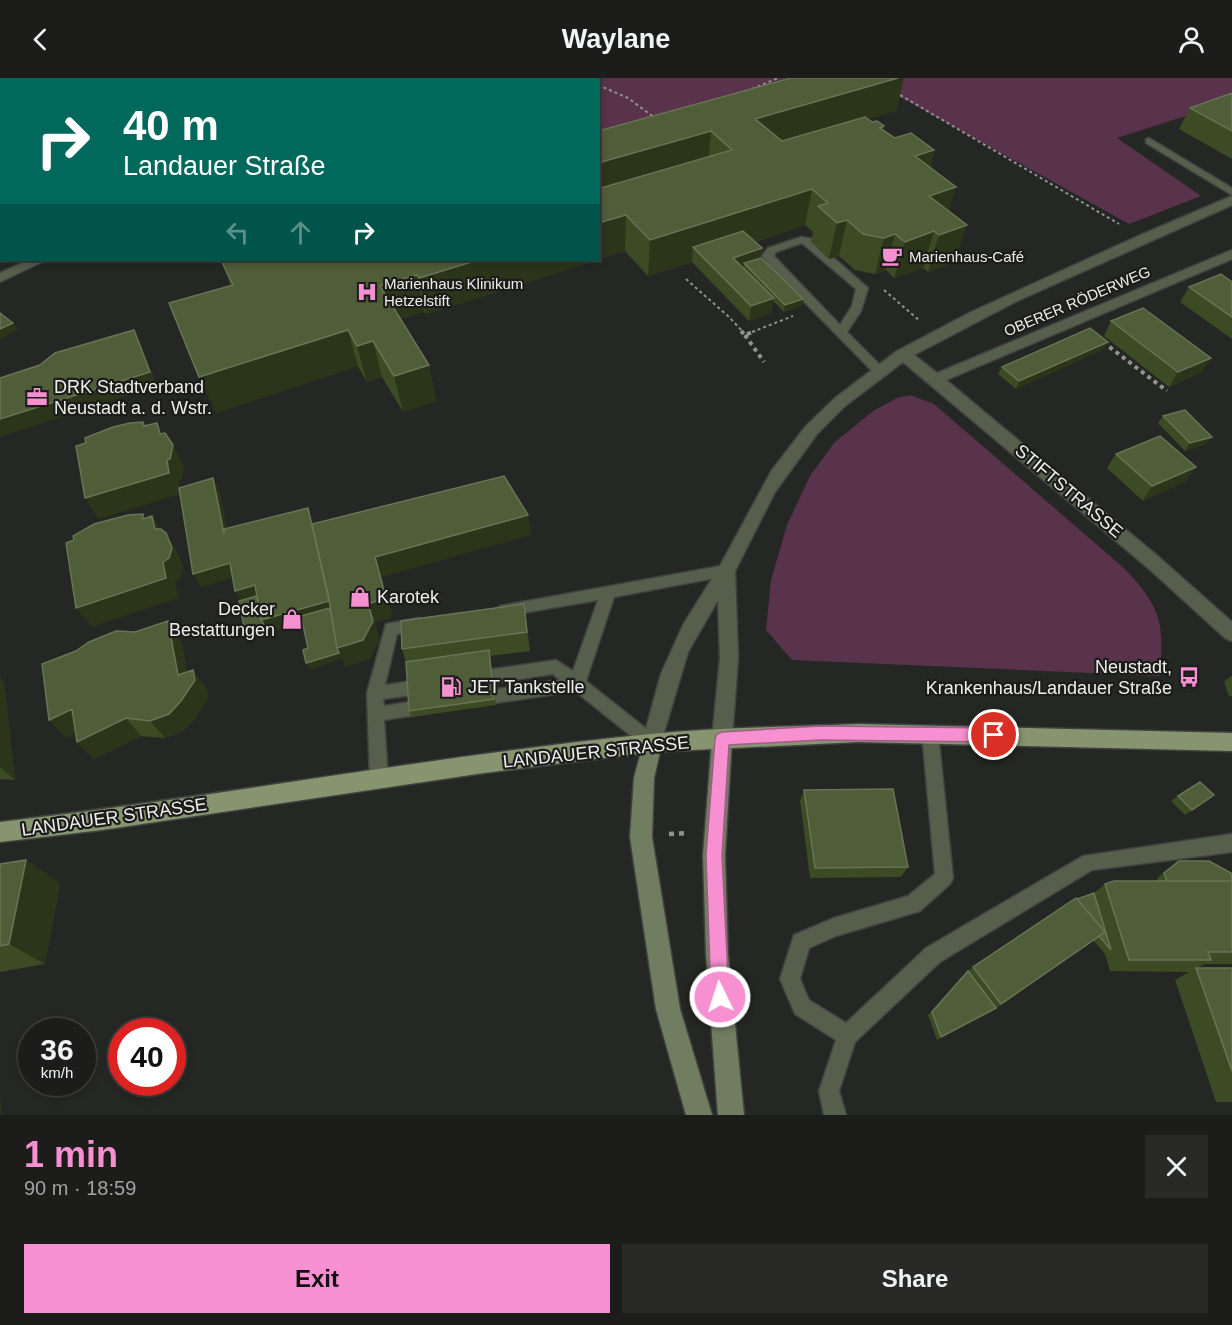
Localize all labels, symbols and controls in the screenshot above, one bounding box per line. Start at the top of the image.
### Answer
icon: back [24,23,57,56]
icon: person [1175,23,1208,56]
text: Waylane [562,24,670,54]
icon: right [24,102,102,180]
text: 40 m [123,102,219,149]
text: Landauer Straße [123,151,326,181]
icon: left [221,216,254,249]
icon: ahead [284,216,317,249]
icon: right [347,216,380,249]
cafe icon: Marienhaus-Café [880,244,904,268]
place label: Marienhaus-Café [909,248,1024,265]
street label: OBERER RÖDERWEG [1001,262,1153,340]
place label: Marienhaus Klinikum Hetzelstift [384,275,523,309]
hospital icon: Marienhaus Klinikum Hetzelstift [355,280,379,304]
place label: DRK Stadtverband Neustadt a. d. Wstr. [54,377,212,418]
office icon: DRK Stadtverband Neustadt a. d. Wstr. [25,385,49,409]
street label: STIFTSTRASSE [1011,440,1127,542]
shop icon: Karotek [348,585,372,609]
place label: Karotek [377,587,440,607]
place label: Decker Bestattungen [169,599,275,640]
shop icon: Decker Bestattungen [280,607,304,631]
place label: Neustadt, Krankenhaus/Landauer Straße [926,657,1172,698]
bus stop icon: Neustadt, Krankenhaus/Landauer Straße [1177,665,1201,689]
fuel station icon: JET Tankstelle [439,675,463,699]
place label: JET Tankstelle [468,677,584,697]
pin [968,709,1019,760]
icon: arrive [977,718,1010,751]
street label: LANDAUER STRASSE [502,732,690,772]
street label: LANDAUER STRASSE [20,794,208,840]
position arrow [688,965,752,1029]
speed limit sign: 40 [108,1018,186,1096]
text: 36 [40,1033,74,1066]
text: km/h [41,1064,73,1081]
text: 1 min [24,1134,118,1175]
button: close [1145,1135,1208,1198]
text: 90 m · 18:59 [24,1177,136,1199]
button: Exit [24,1244,610,1313]
button: Share [622,1244,1208,1313]

